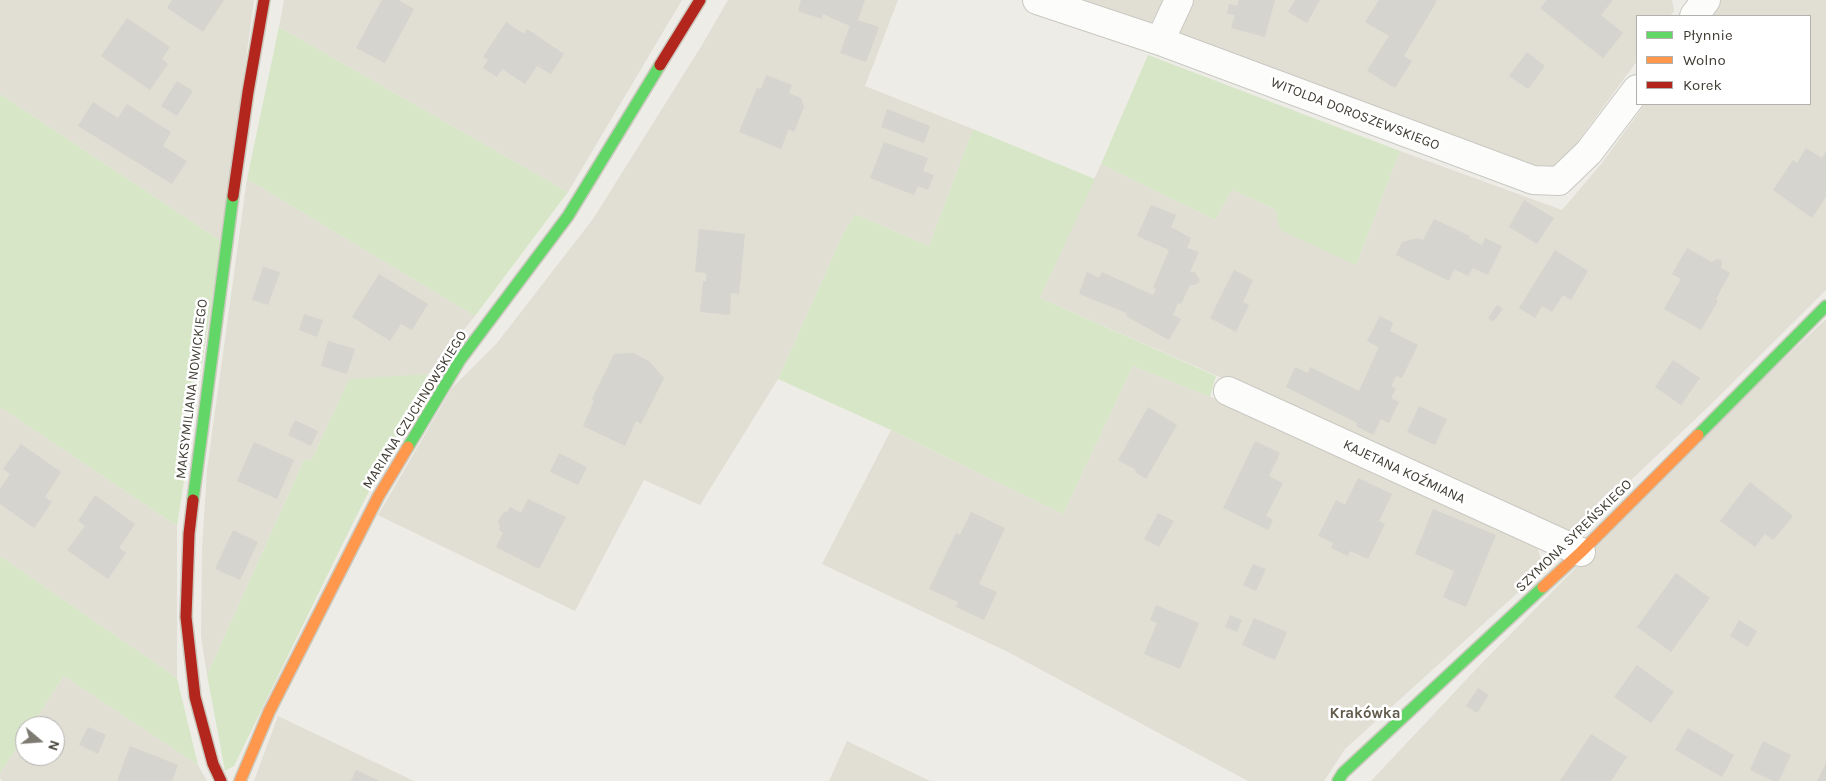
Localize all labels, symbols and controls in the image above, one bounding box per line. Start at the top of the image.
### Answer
legend [1636,15,1811,105]
text: Płynnie [1683,26,1733,44]
text: Wolno [1683,51,1726,69]
street label: WITOLDA DOROSZEWSKIEGO [1268,74,1442,154]
text: Korek [1683,76,1722,94]
street label: MAKSYMILIANA NOWICKIEGO [173,298,211,480]
street label: MARIANA CZUCHNOWSKIEGO [359,328,471,492]
street label: KAJETANA KOŹMIANA [1340,436,1468,508]
street label: SZYMONA SYREŃSKIEGO [1512,476,1636,596]
district label: Krakówka [1330,705,1400,723]
north arrow [15,716,65,766]
text: N [44,738,63,753]

